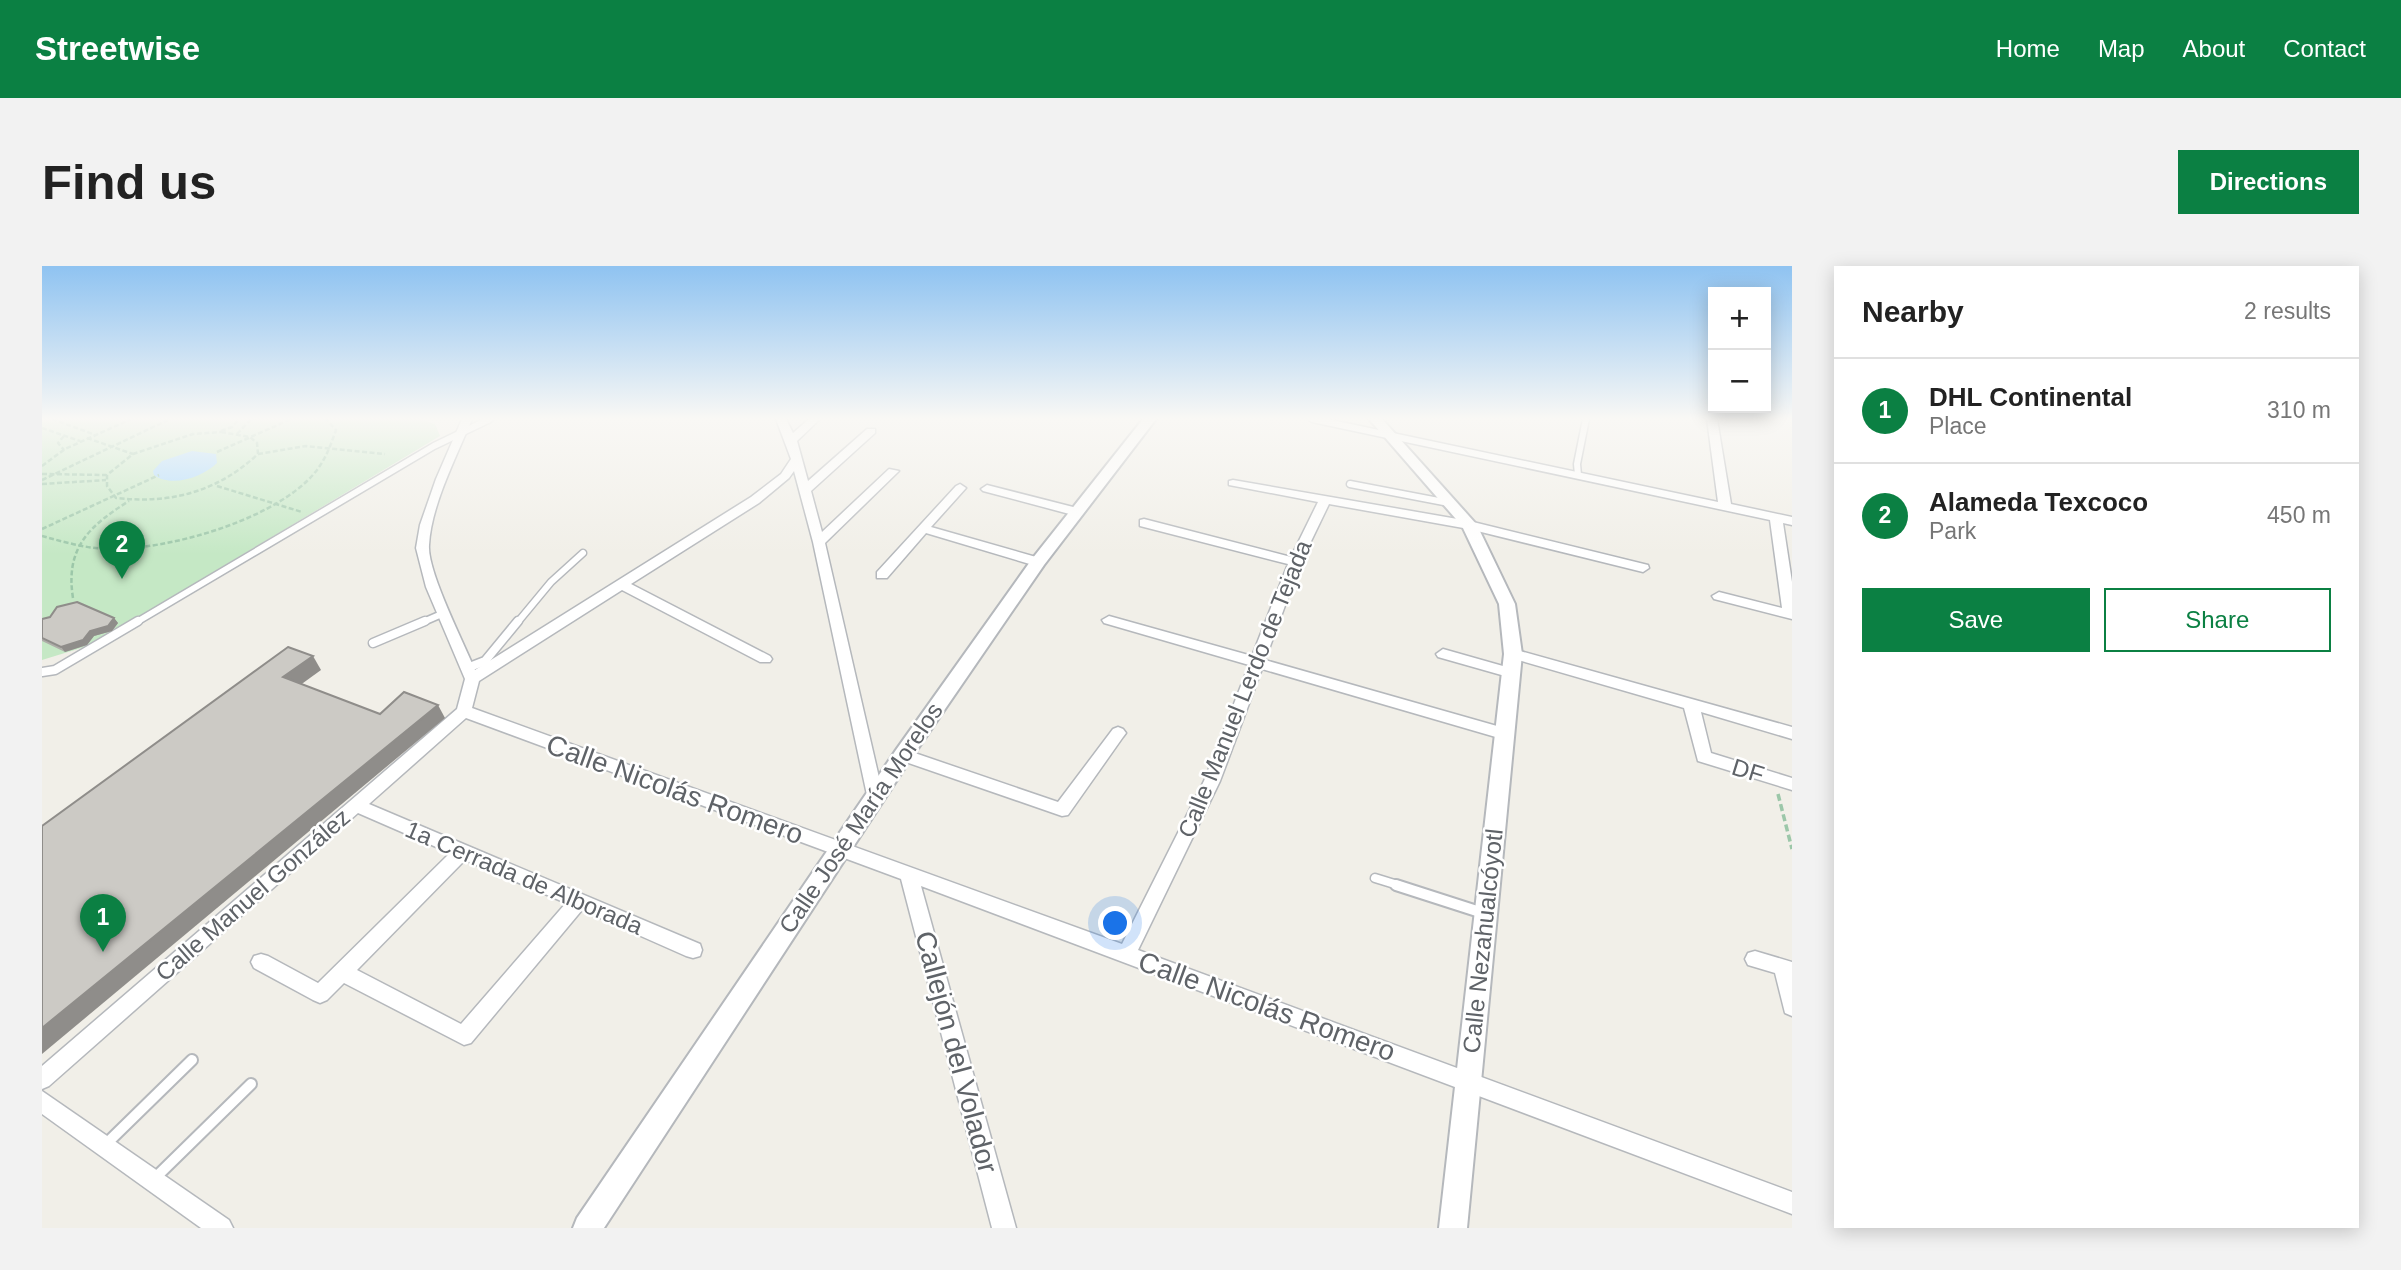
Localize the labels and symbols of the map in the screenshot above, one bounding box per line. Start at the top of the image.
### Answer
pin: 2 [99,521,145,579]
street label: Calle Manuel Lerdo de Tejada [1172,536,1317,842]
street label: Calle José María Morelos [773,697,948,938]
street label: Calle Nicolás Romero [542,729,807,850]
street label: DF [1729,753,1767,788]
street label: Calle Manuel González [150,803,355,986]
street label: 1a Cerrada de Alborada [402,815,647,940]
street label: Calle Nezahualcóyotl [1457,827,1508,1054]
pin: 1 [80,894,126,952]
your location [1098,906,1132,940]
street label: Callejón del Volador [909,928,1004,1176]
street label: Calle Nicolás Romero [1134,946,1399,1067]

